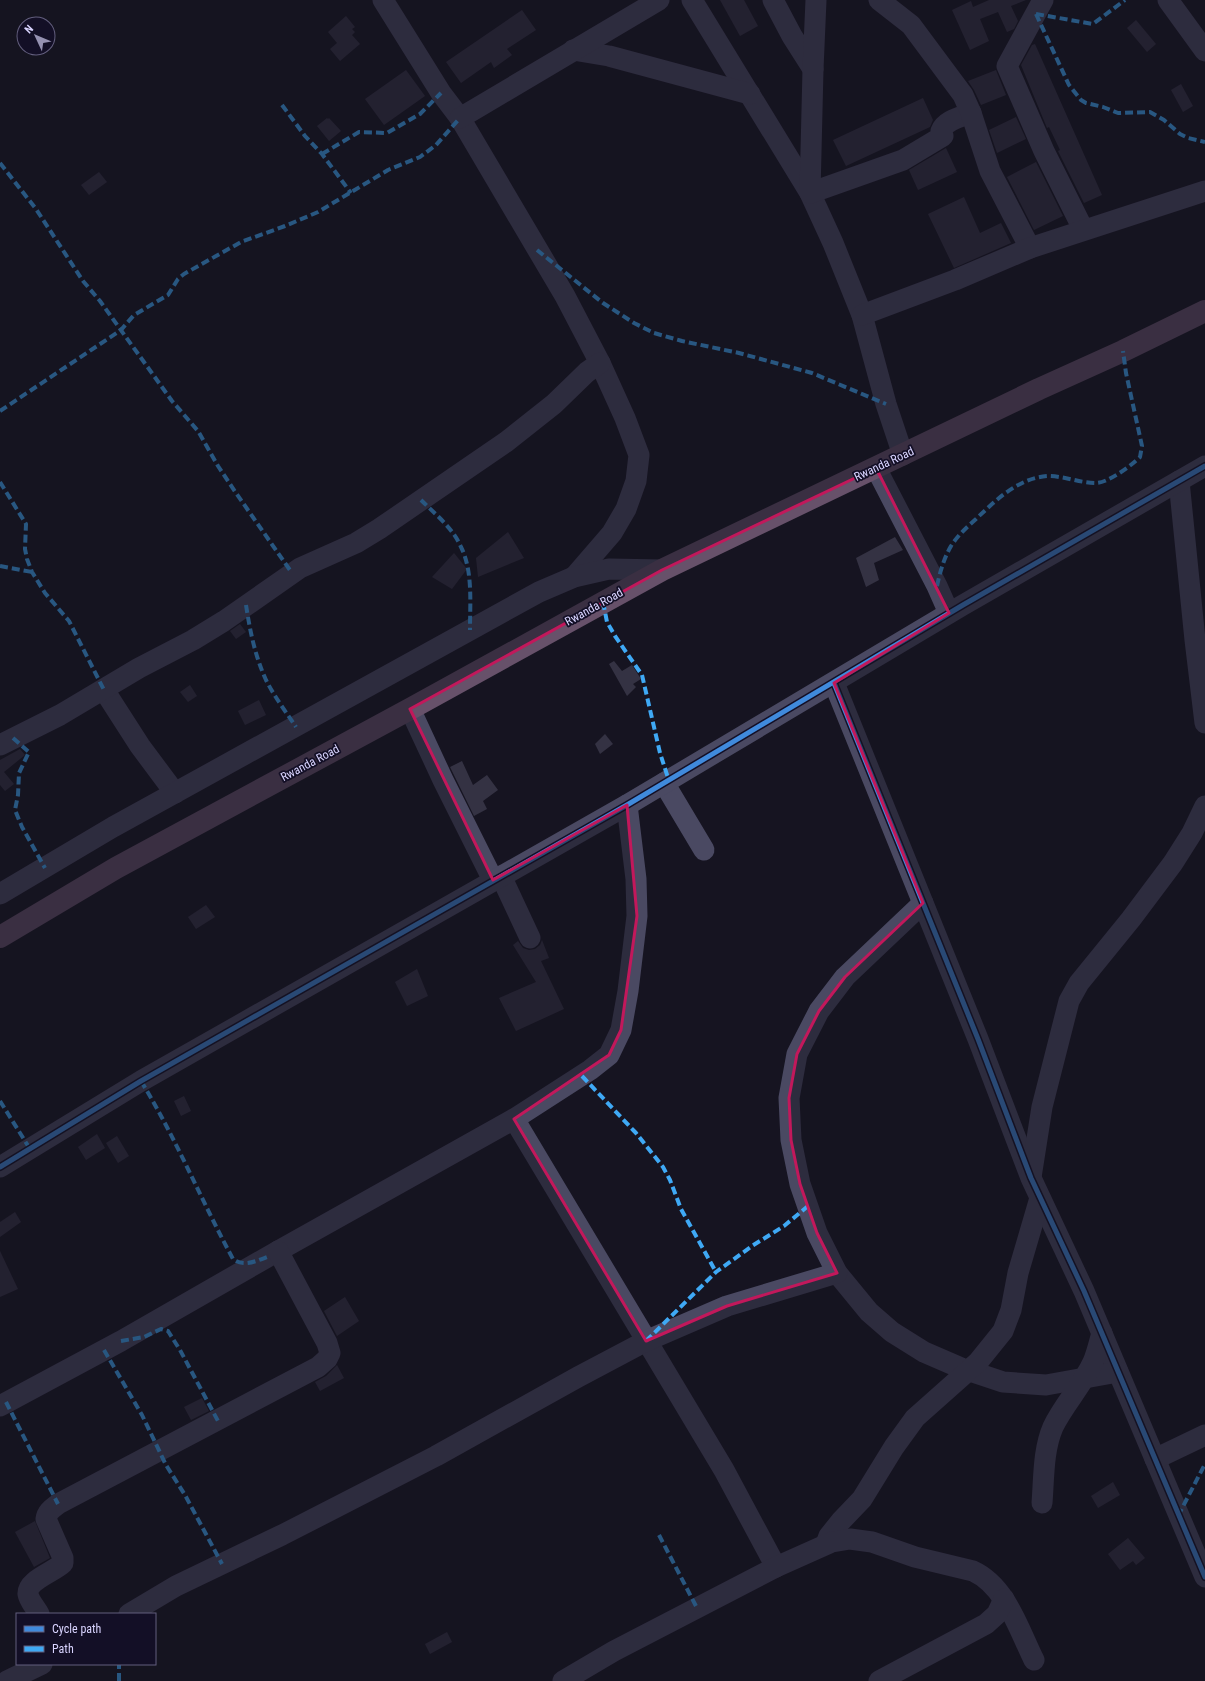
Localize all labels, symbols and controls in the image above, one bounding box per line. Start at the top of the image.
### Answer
north arrow [16,16,56,56]
text: N [22,22,36,36]
street label: Rwanda Road [852,444,916,484]
street label: Rwanda Road [562,585,626,629]
street label: Rwanda Road [278,742,342,784]
legend [16,1613,156,1665]
text: Cycle path [52,1622,102,1636]
text: Path [52,1642,74,1656]

